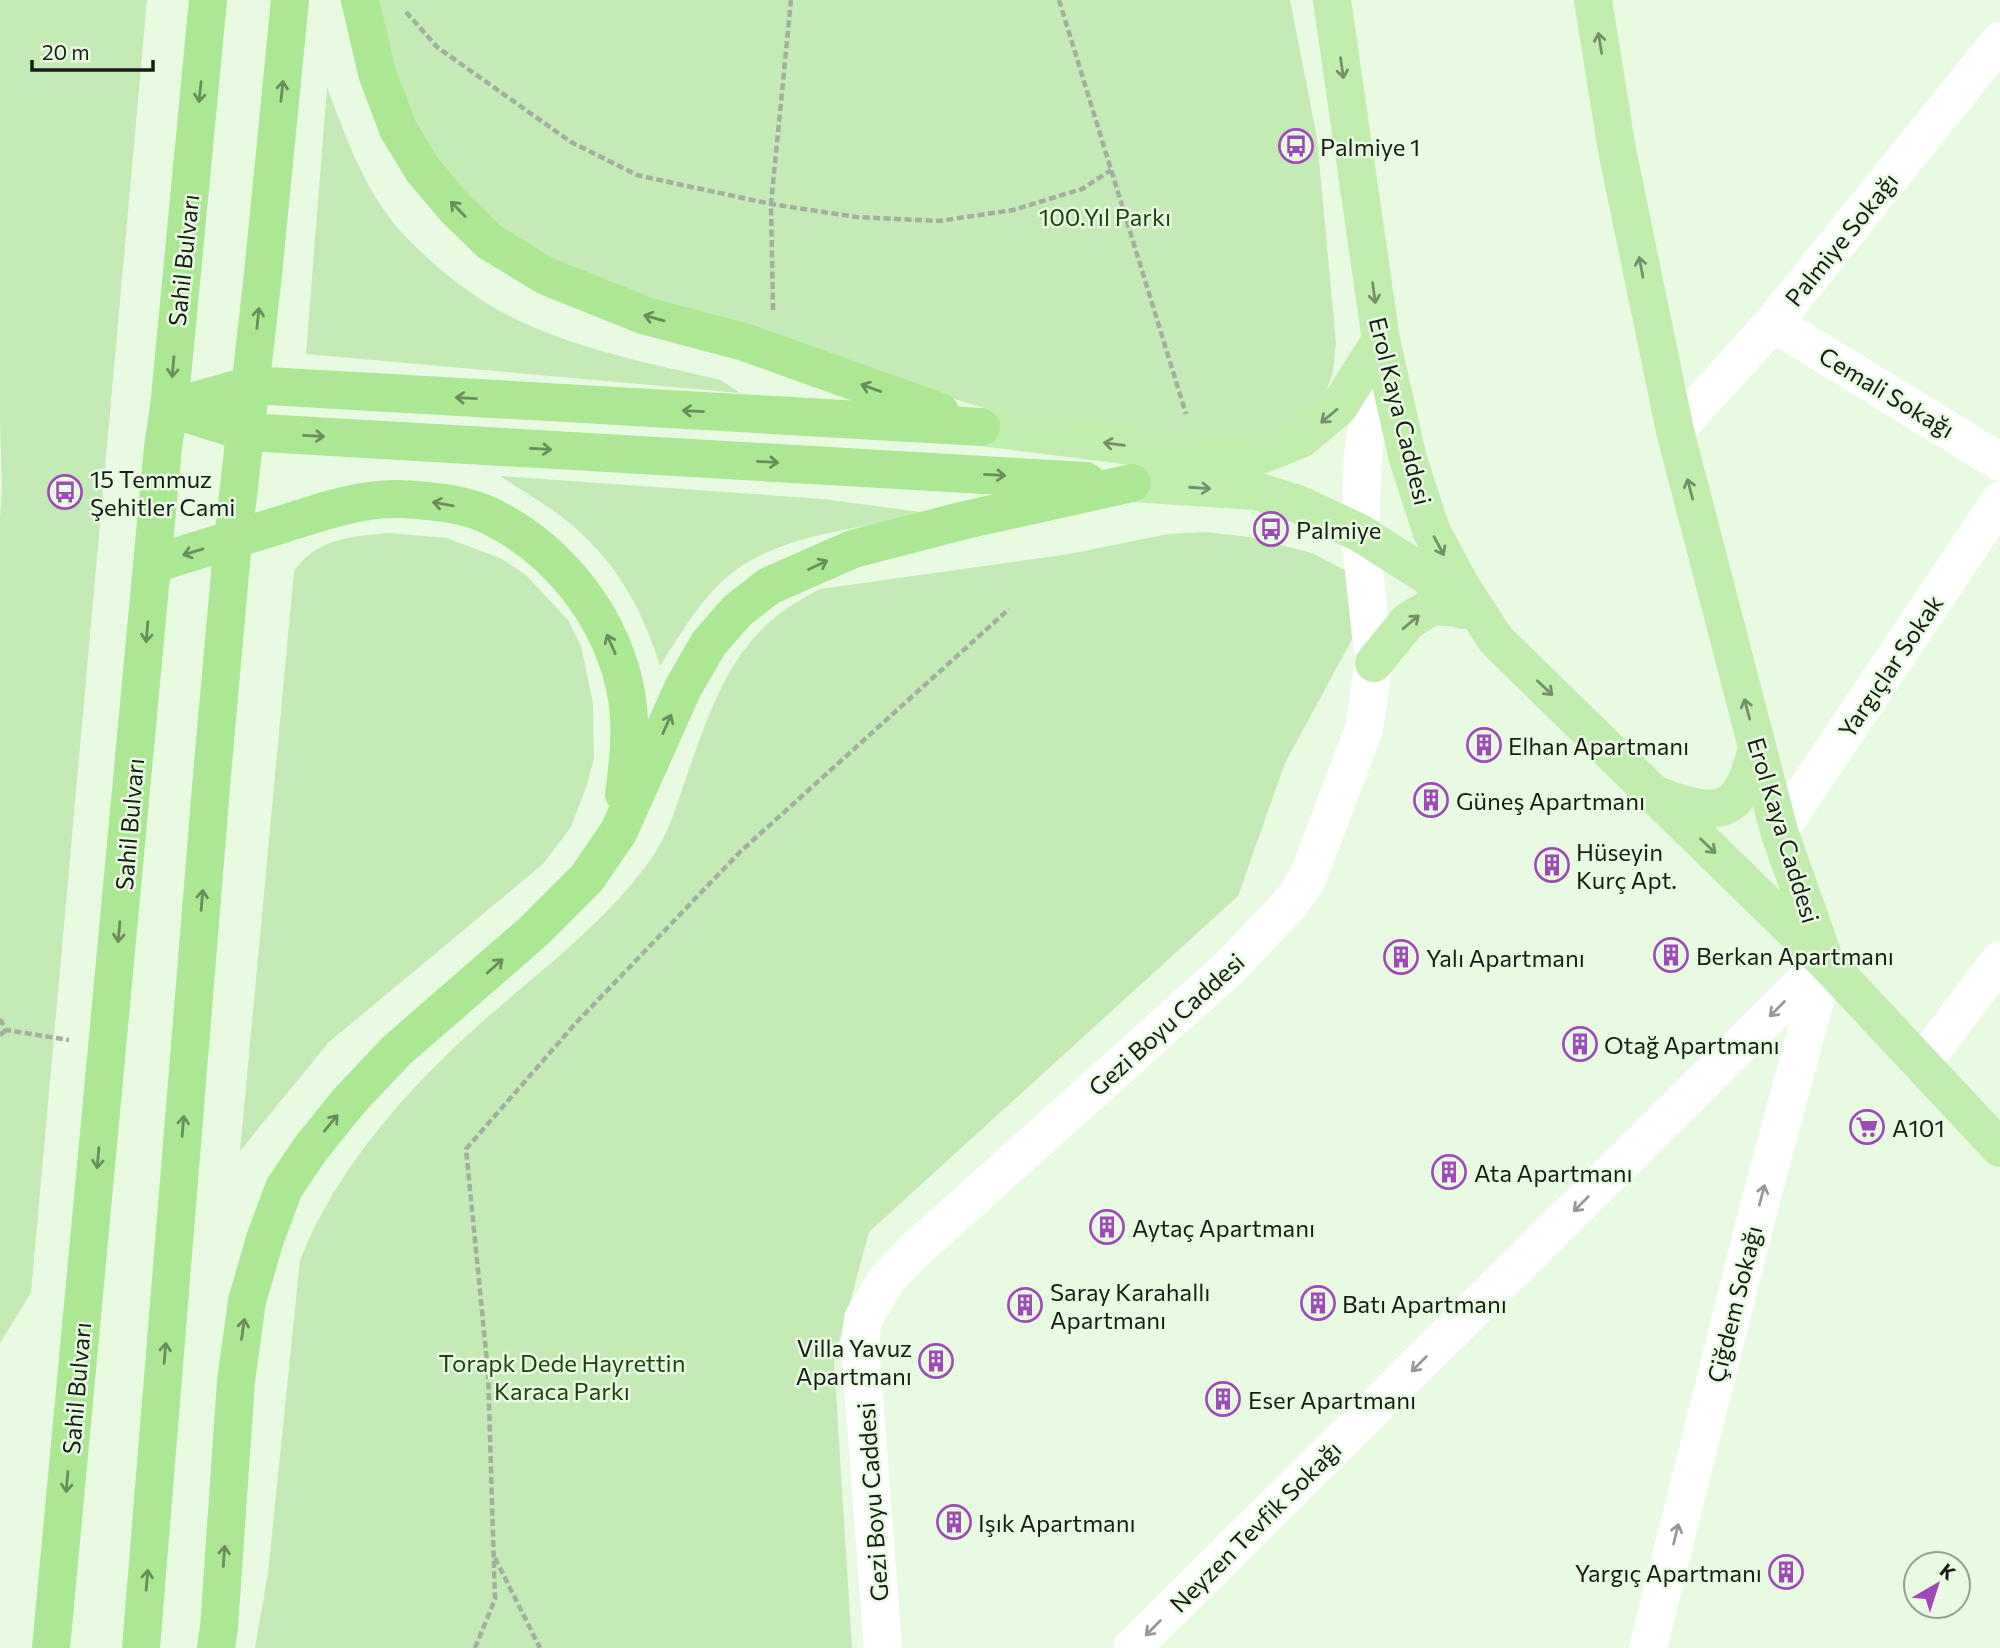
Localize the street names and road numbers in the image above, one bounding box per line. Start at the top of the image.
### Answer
street label: Palmiye Sokağı [1778,166,1904,312]
street label: Sahil Bulvarı [162,193,204,327]
street label: Erol Kaya Caddesi [1364,314,1438,508]
street label: Cemali Sokağı [1814,340,1960,444]
street label: Yargıçlar Sokak [1831,589,1949,743]
street label: Erol Kaya Caddesi [1742,734,1826,926]
street label: Sahil Bulvarı [109,757,149,891]
street label: Gezi Boyu Caddesi [1082,947,1250,1101]
street label: Çiğdem Sokağı [1700,1223,1768,1385]
street label: Sahil Bulvarı [56,1321,96,1455]
street label: Gezi Boyu Caddesi [851,1402,893,1602]
street label: Neyzen Tevfik Sokağı [1163,1434,1347,1618]

